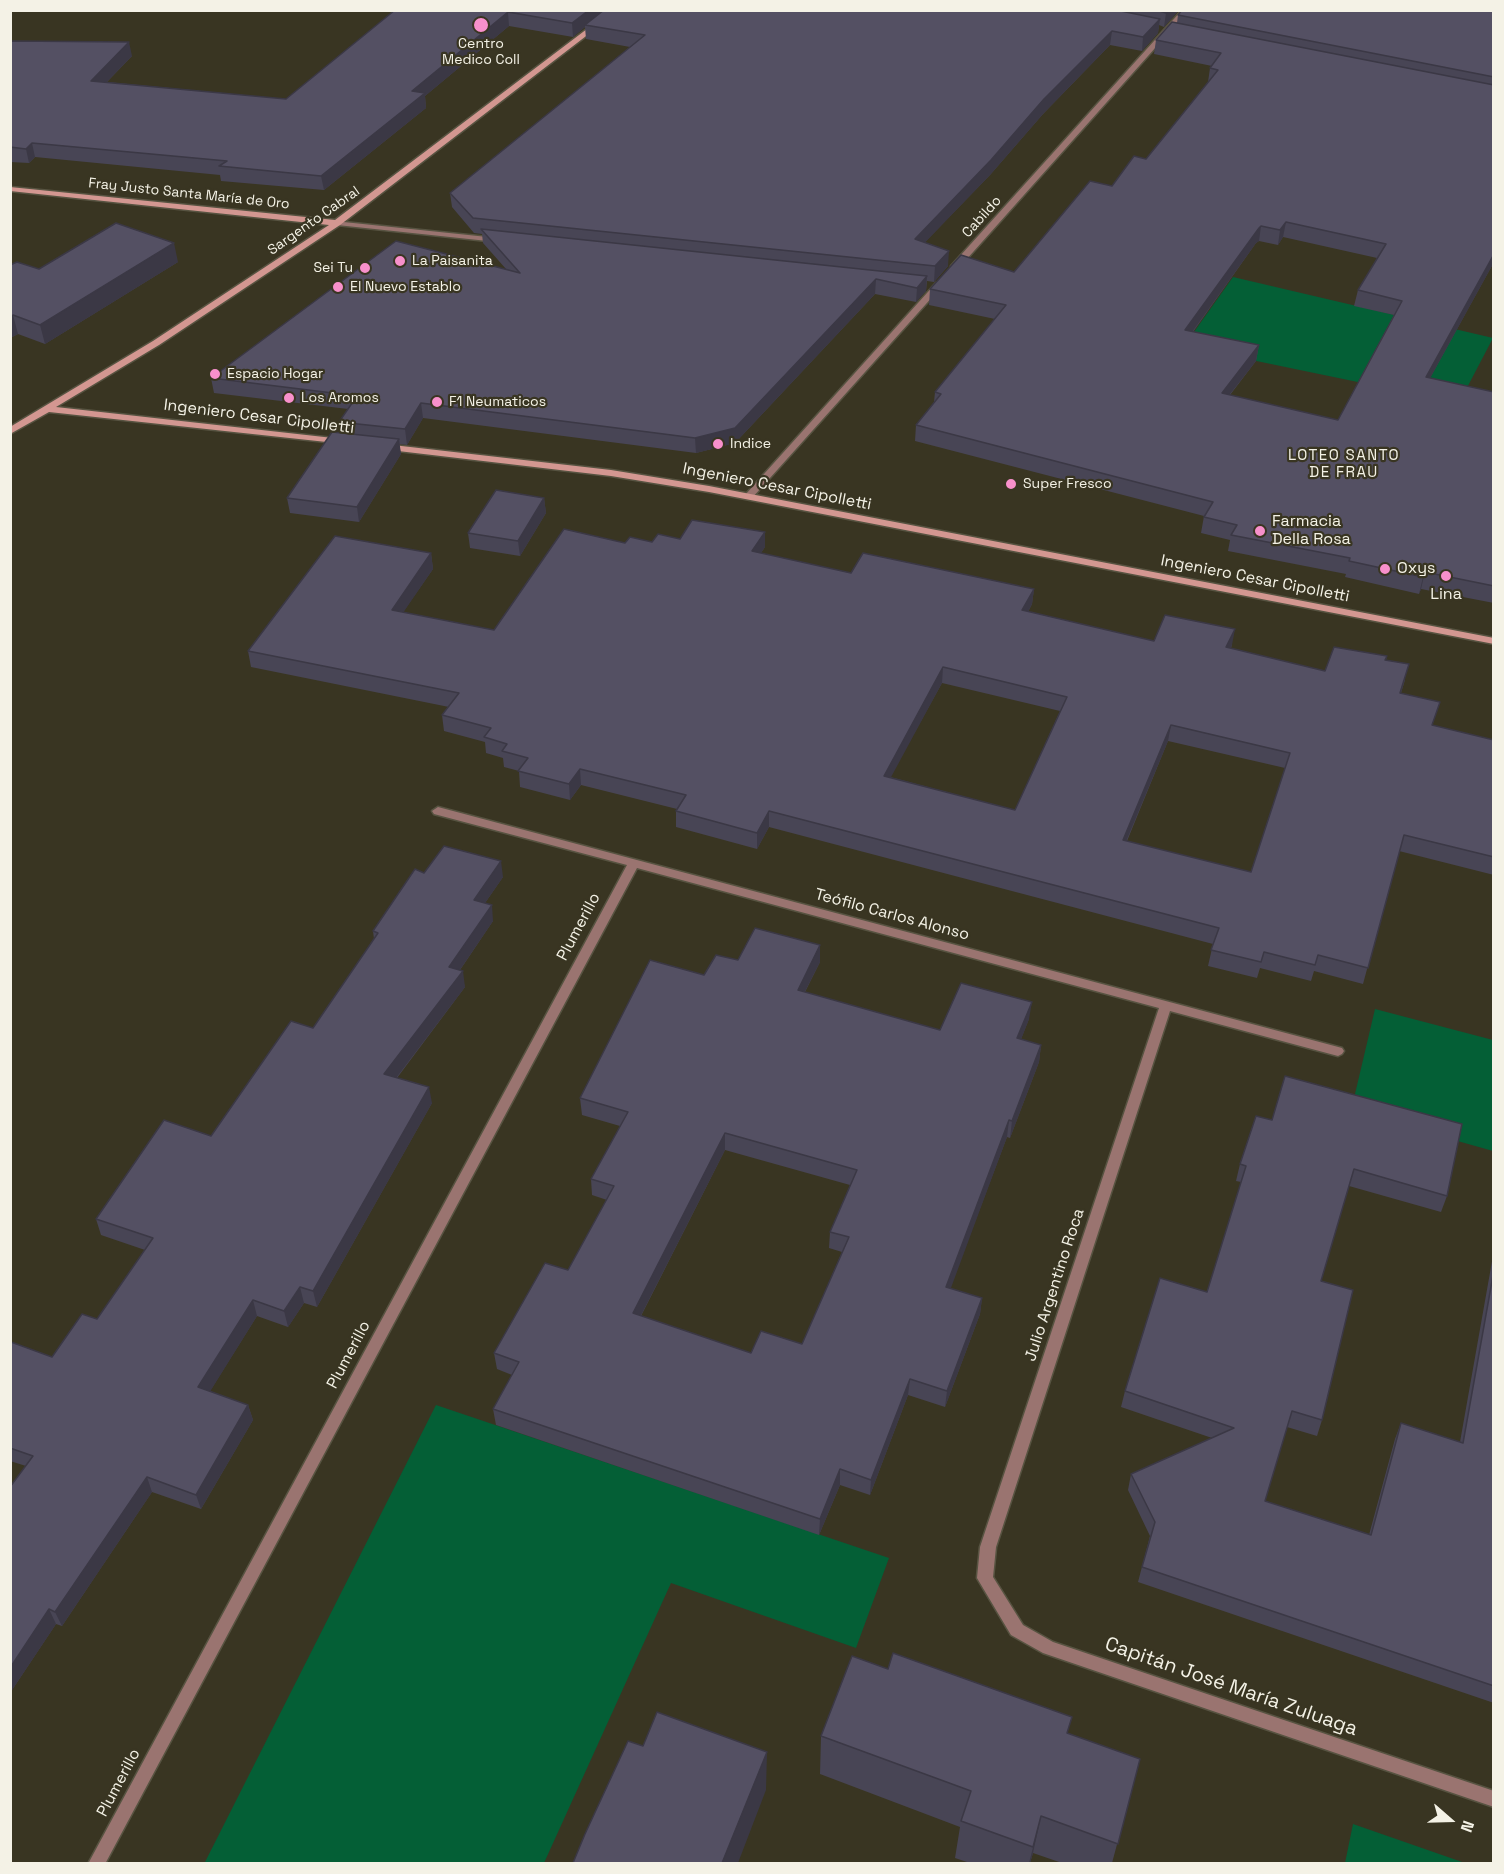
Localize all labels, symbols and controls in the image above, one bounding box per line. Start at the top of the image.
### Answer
marker: Centro Medico Coll [472,16,490,34]
place label: Centro Medico Coll [442,36,520,68]
street label: Fray Justo Santa María de Oro [88,175,290,213]
street label: Sargento Cabral [265,183,363,259]
street label: Cabildo [959,193,1005,241]
place label: La Paisanita [412,253,493,269]
marker: La Paisanita [393,254,407,268]
place label: Sei Tu [313,260,353,276]
marker: Sei Tu [358,261,372,275]
place label: El Nuevo Establo [350,279,461,295]
marker: El Nuevo Establo [331,280,345,294]
place label: Espacio Hogar [227,366,323,382]
marker: Espacio Hogar [208,367,222,381]
place label: Los Aromos [301,390,379,406]
marker: Los Aromos [282,391,296,405]
place label: F1 Neumaticos [449,394,546,410]
marker: F1 Neumaticos [430,395,444,409]
street label: Ingeniero Cesar Cipolletti [163,396,355,438]
place label: Indice [730,436,771,452]
marker: Indice [711,437,725,451]
district label: LOTEO SANTO DE FRAU [1288,447,1400,482]
street label: Ingeniero Cesar Cipolletti [681,459,873,515]
place label: Super Fresco [1023,476,1112,492]
marker: Super Fresco [1004,477,1018,491]
place label: Farmacia Della Rosa [1272,512,1351,550]
marker: Farmacia Della Rosa [1253,524,1267,538]
street label: Ingeniero Cesar Cipolletti [1159,551,1351,607]
place label: Oxys [1397,559,1435,579]
marker: Oxys [1378,562,1392,576]
marker: Lina [1439,569,1453,583]
place label: Lina [1430,585,1462,605]
street label: Teófilo Carlos Alonso [813,885,971,945]
street label: Plumerillo [553,890,605,964]
street label: Julio Argentino Roca [1021,1206,1089,1364]
street label: Plumerillo [323,1318,375,1392]
street label: Capitán José María Zuluaga [1101,1632,1361,1742]
street label: Plumerillo [93,1746,145,1820]
north arrow [1420,1790,1480,1850]
text: N [1456,1818,1479,1835]

